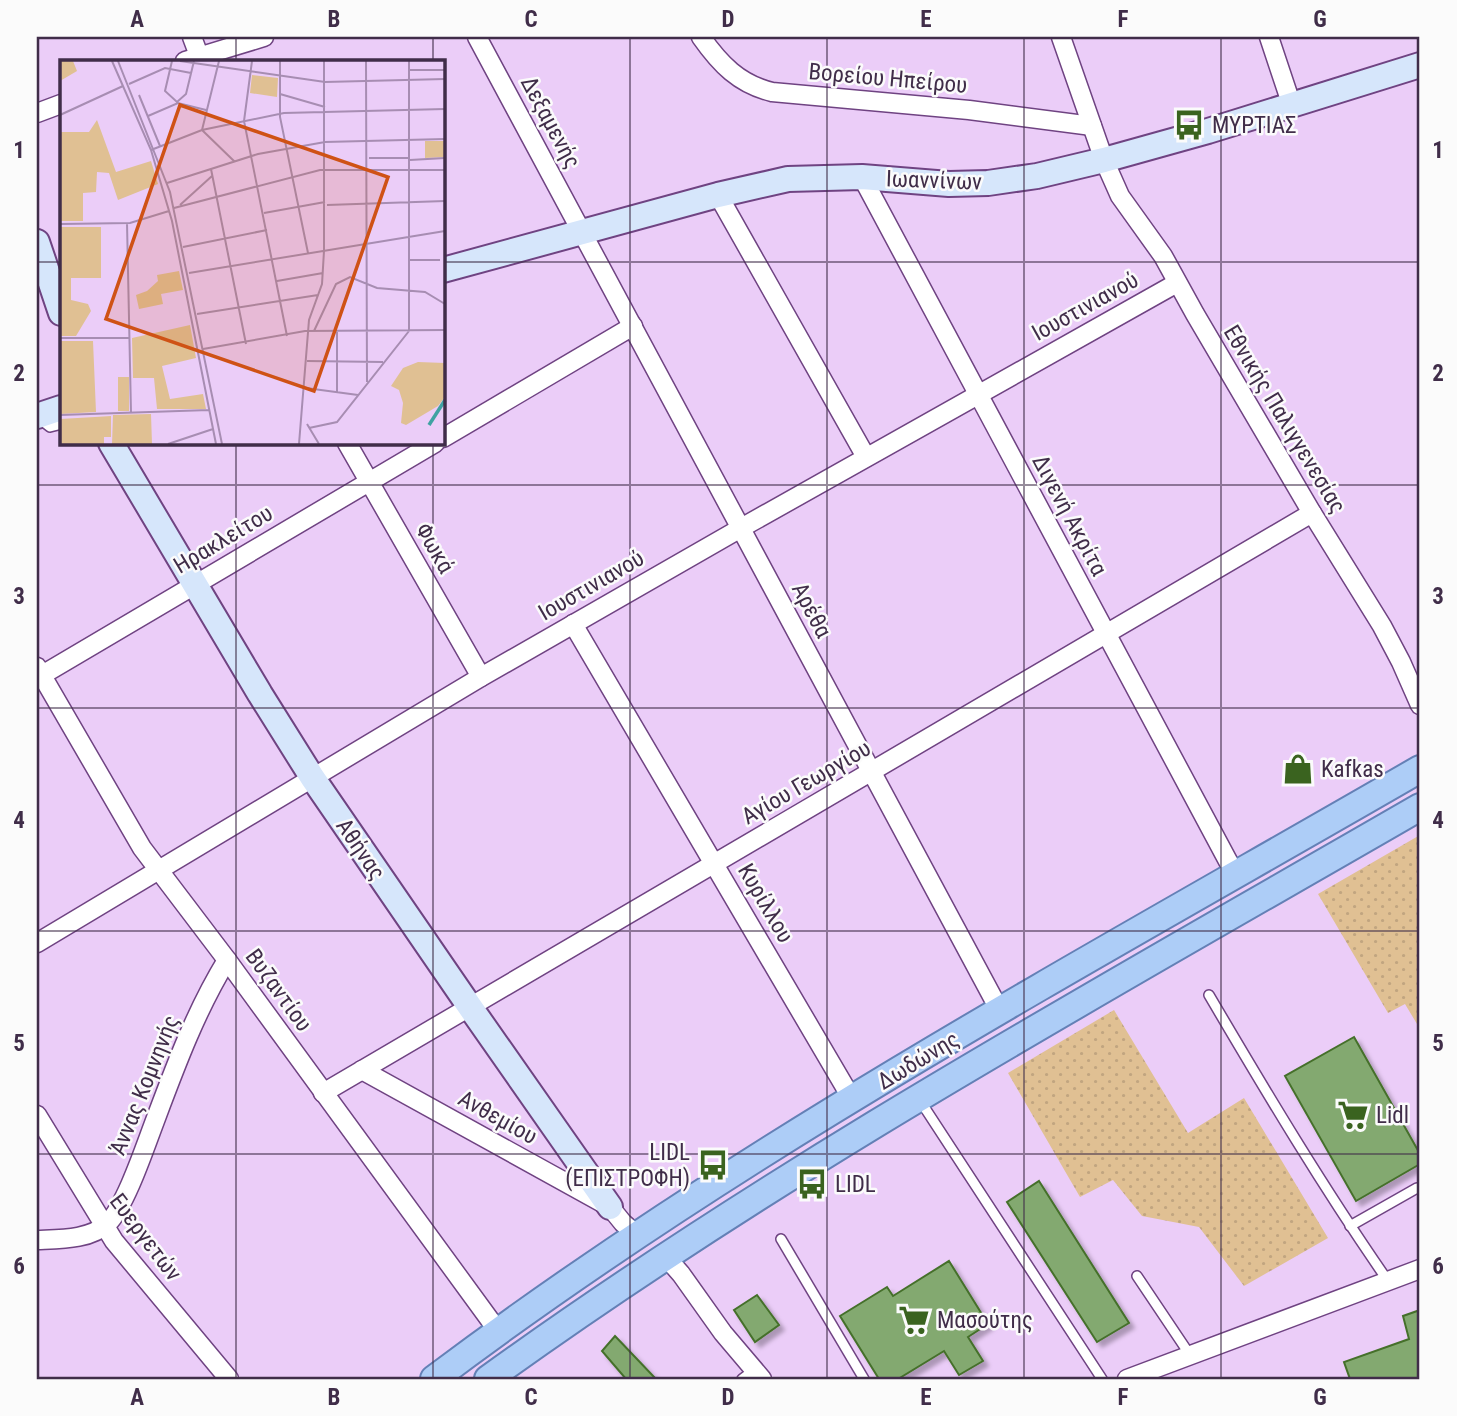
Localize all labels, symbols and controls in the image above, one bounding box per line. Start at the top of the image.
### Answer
text: A [130,6,144,33]
text: B [328,6,340,33]
text: C [524,6,538,33]
text: D [722,6,735,33]
text: E [920,6,932,33]
text: F [1118,6,1129,33]
text: G [1313,6,1327,33]
street label: Βορείου Ηπείρου [807,58,968,99]
inset map [60,60,444,444]
street label: Δεξαμενής [515,72,586,173]
bus stop icon: ΜΥΡΤΙΑΣ [1172,108,1206,142]
place label: ΜΥΡΤΙΑΣ [1212,112,1297,139]
text: 1 [13,137,25,164]
text: 1 [1432,137,1444,164]
street label: Ιωαννίνων [886,165,983,196]
street label: Ιουστινιανού [1027,266,1143,347]
street label: Εθνικής Παλιγγενεσίας [1218,320,1351,518]
text: 2 [13,360,25,387]
text: 2 [1432,360,1444,387]
street label: Διγενή Ακρίτα [1026,450,1113,580]
street label: Ηρακλείτου [169,499,277,579]
street label: Φωκά [410,518,460,578]
street label: Ιουστινιανού [534,544,649,626]
street label: Αρέθα [786,578,837,642]
text: 3 [13,583,25,610]
text: 3 [1432,583,1444,610]
street label: Αγίου Γεωργίου [737,735,876,830]
shop icon: Kafkas [1281,752,1315,786]
place label: Kafkas [1321,756,1384,783]
text: 4 [13,807,25,834]
text: 4 [1432,807,1444,834]
street label: Αθήνας [330,813,391,885]
street label: Κυρίλλου [732,859,799,948]
street label: Βυζαντίου [240,944,318,1037]
street label: Άννας Κομνηνής [104,1011,185,1159]
street label: Δωδώνης [873,1026,964,1095]
text: 5 [13,1030,25,1057]
text: 5 [1432,1030,1444,1057]
street label: Ανθεμίου [454,1085,542,1150]
supermarket icon: Lidl [1336,1098,1370,1132]
place label: Lidl [1376,1102,1409,1129]
place label: LIDL (ΕΠΙΣΤΡΟΦΗ) [565,1139,690,1192]
bus stop icon: LIDL (ΕΠΙΣΤΡΟΦΗ) [696,1148,730,1182]
bus stop icon: LIDL [795,1167,829,1201]
place label: LIDL [835,1171,876,1198]
street label: Ευεργετών [104,1188,187,1286]
text: 6 [13,1253,25,1280]
text: 6 [1432,1253,1444,1280]
supermarket icon: Μασούτης [897,1303,931,1337]
place label: Μασούτης [937,1307,1033,1334]
text: A [130,1384,144,1411]
text: B [328,1384,340,1411]
text: C [524,1384,538,1411]
text: D [722,1384,735,1411]
text: E [920,1384,932,1411]
text: F [1118,1384,1129,1411]
text: G [1313,1384,1327,1411]

